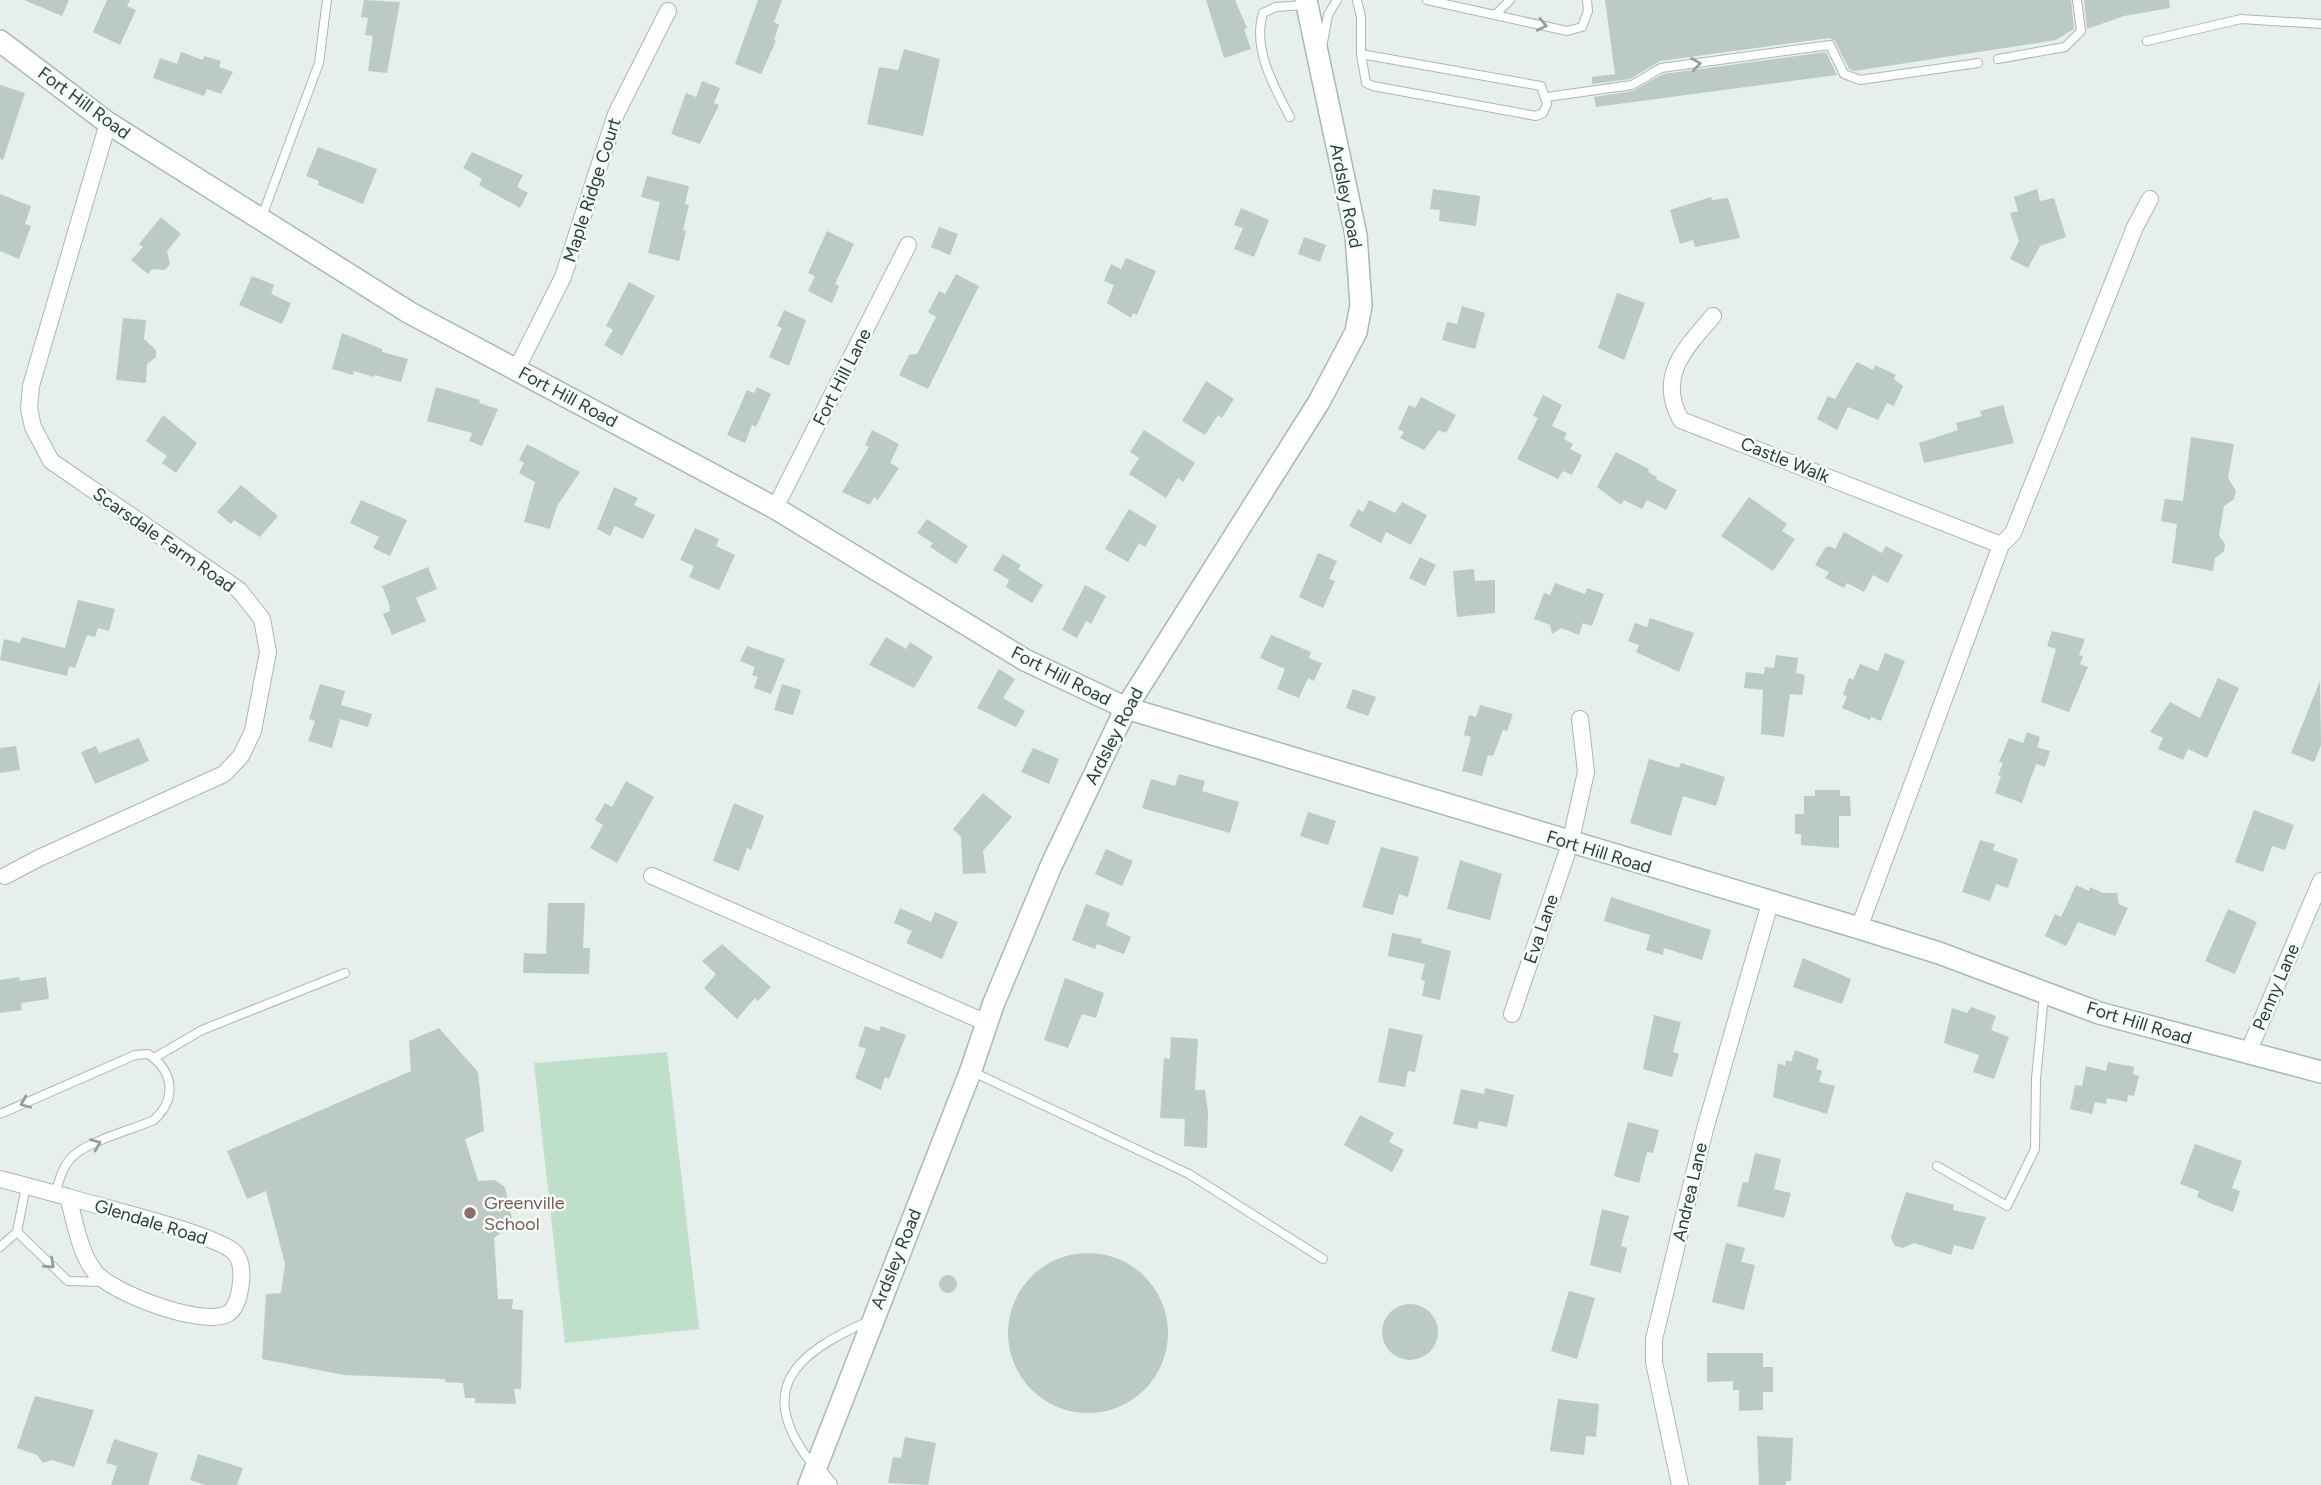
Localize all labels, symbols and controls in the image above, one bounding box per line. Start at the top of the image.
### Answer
one-way arrow [1536,17,1548,31]
one-way arrow [1690,56,1702,71]
street label: Fort Hill Road [33,62,135,144]
street label: Maple Ridge Court [558,115,626,265]
street label: Ardsley Road [1325,142,1367,250]
street label: Fort Hill Lane [808,325,876,429]
street label: Fort Hill Road [515,362,621,432]
street label: Castle Walk [1737,432,1833,488]
street label: Scarsdale Farm Road [89,483,239,597]
street label: Fort Hill Road [1007,641,1115,711]
street label: Ardsley Road [1080,684,1148,788]
street label: Fort Hill Road [1544,826,1654,878]
street label: Eva Lane [1519,891,1563,967]
street label: Penny Lane [2248,940,2304,1034]
street label: Fort Hill Road [2084,997,2194,1049]
one-way arrow [20,1095,32,1109]
one-way arrow [89,1139,101,1153]
street label: Andrea Lane [1668,1140,1712,1244]
place label: Greenville School [484,1192,565,1235]
street label: Glendale Road [92,1194,210,1250]
marker: Greenville School [462,1205,478,1221]
street label: Ardsley Road [866,1206,926,1312]
one-way arrow [41,1255,54,1268]

